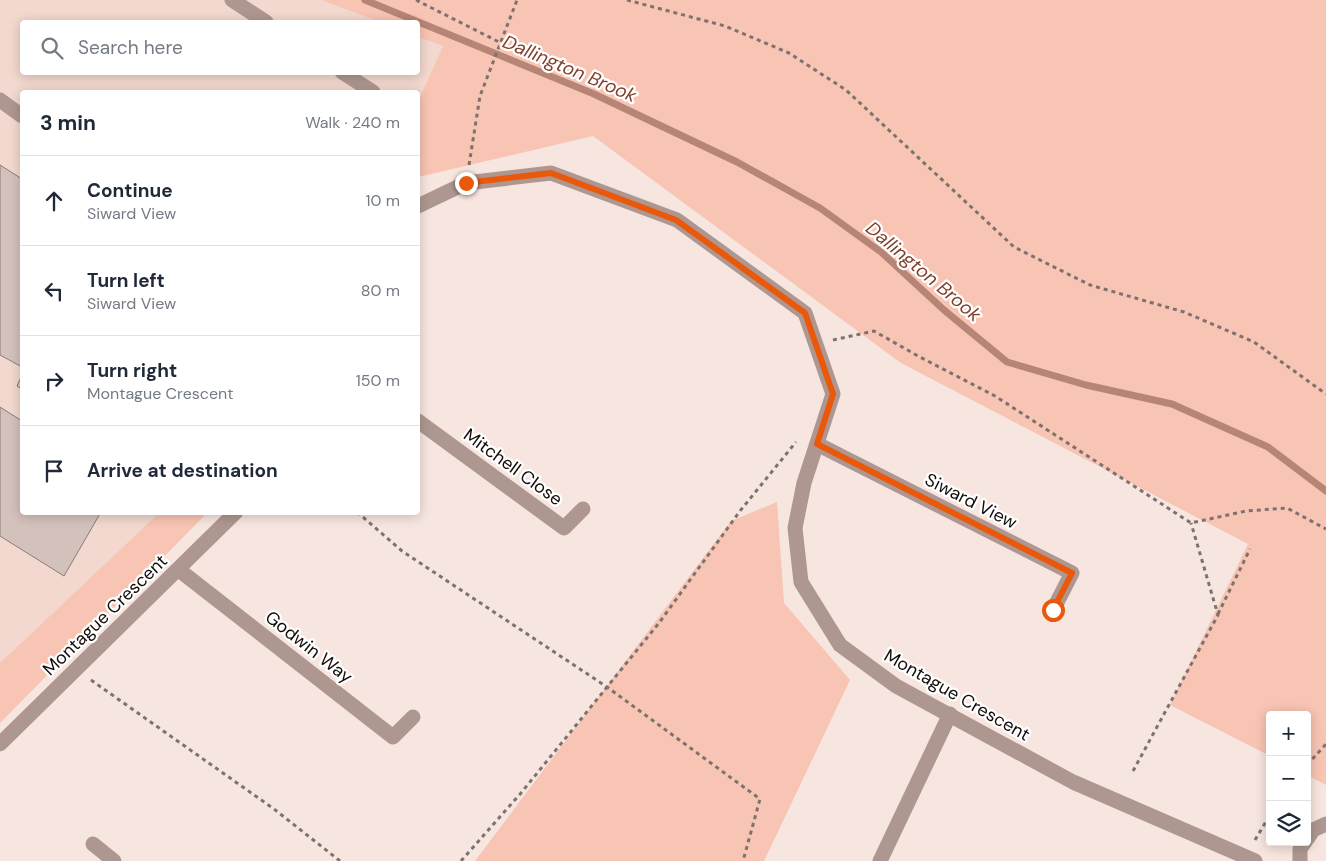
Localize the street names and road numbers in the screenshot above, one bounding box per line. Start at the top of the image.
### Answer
street label: Mitchell Close [459,423,567,511]
street label: Siward View [921,468,1021,535]
street label: Montague Crescent [37,549,173,681]
street label: Godwin Way [260,605,358,689]
street label: Montague Crescent [880,643,1034,747]

